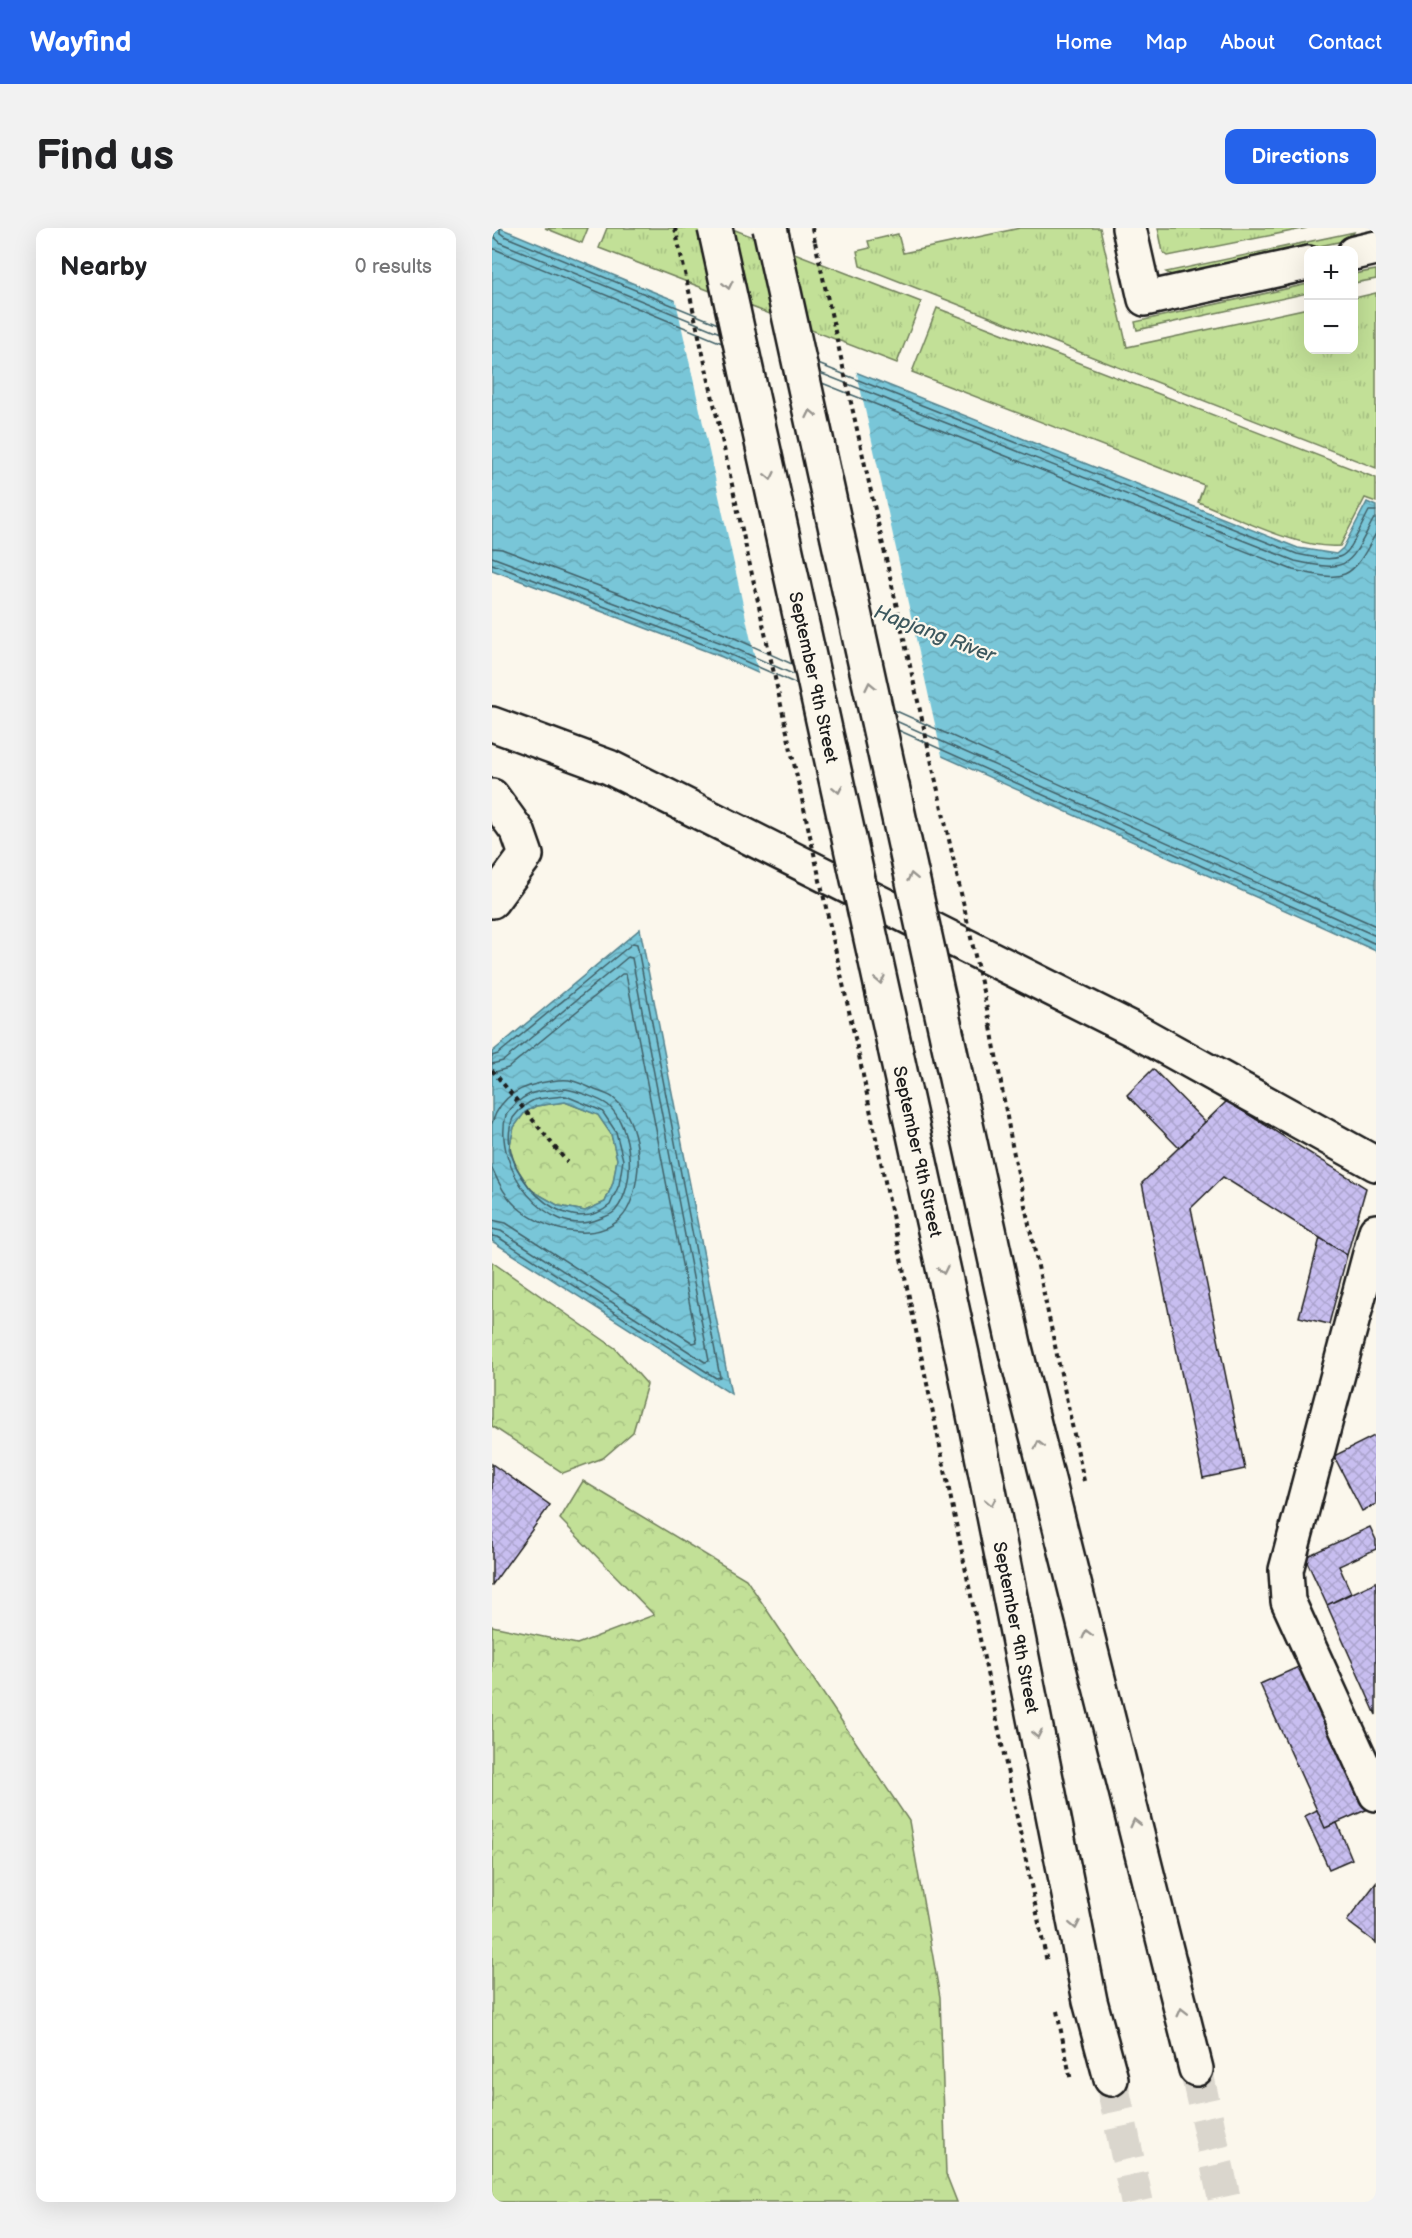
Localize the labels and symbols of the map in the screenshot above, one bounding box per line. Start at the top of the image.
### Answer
one-way arrow [721,280,734,290]
one-way arrow [805,409,818,419]
one-way arrow [762,470,775,480]
street label: September 9th Street [784,590,842,765]
water label: Hapjang River [871,600,1000,669]
one-way arrow [865,682,878,692]
one-way arrow [831,784,844,794]
one-way arrow [906,872,919,882]
one-way arrow [873,974,886,984]
street label: September 9th Street [888,1064,946,1240]
one-way arrow [936,1264,949,1274]
one-way arrow [1034,1440,1047,1450]
one-way arrow [984,1496,997,1506]
street label: September 9th Street [988,1540,1043,1716]
one-way arrow [1081,1629,1094,1639]
one-way arrow [1030,1729,1043,1739]
one-way arrow [1129,1818,1142,1828]
one-way arrow [1068,1920,1081,1930]
one-way arrow [1177,2007,1190,2017]

